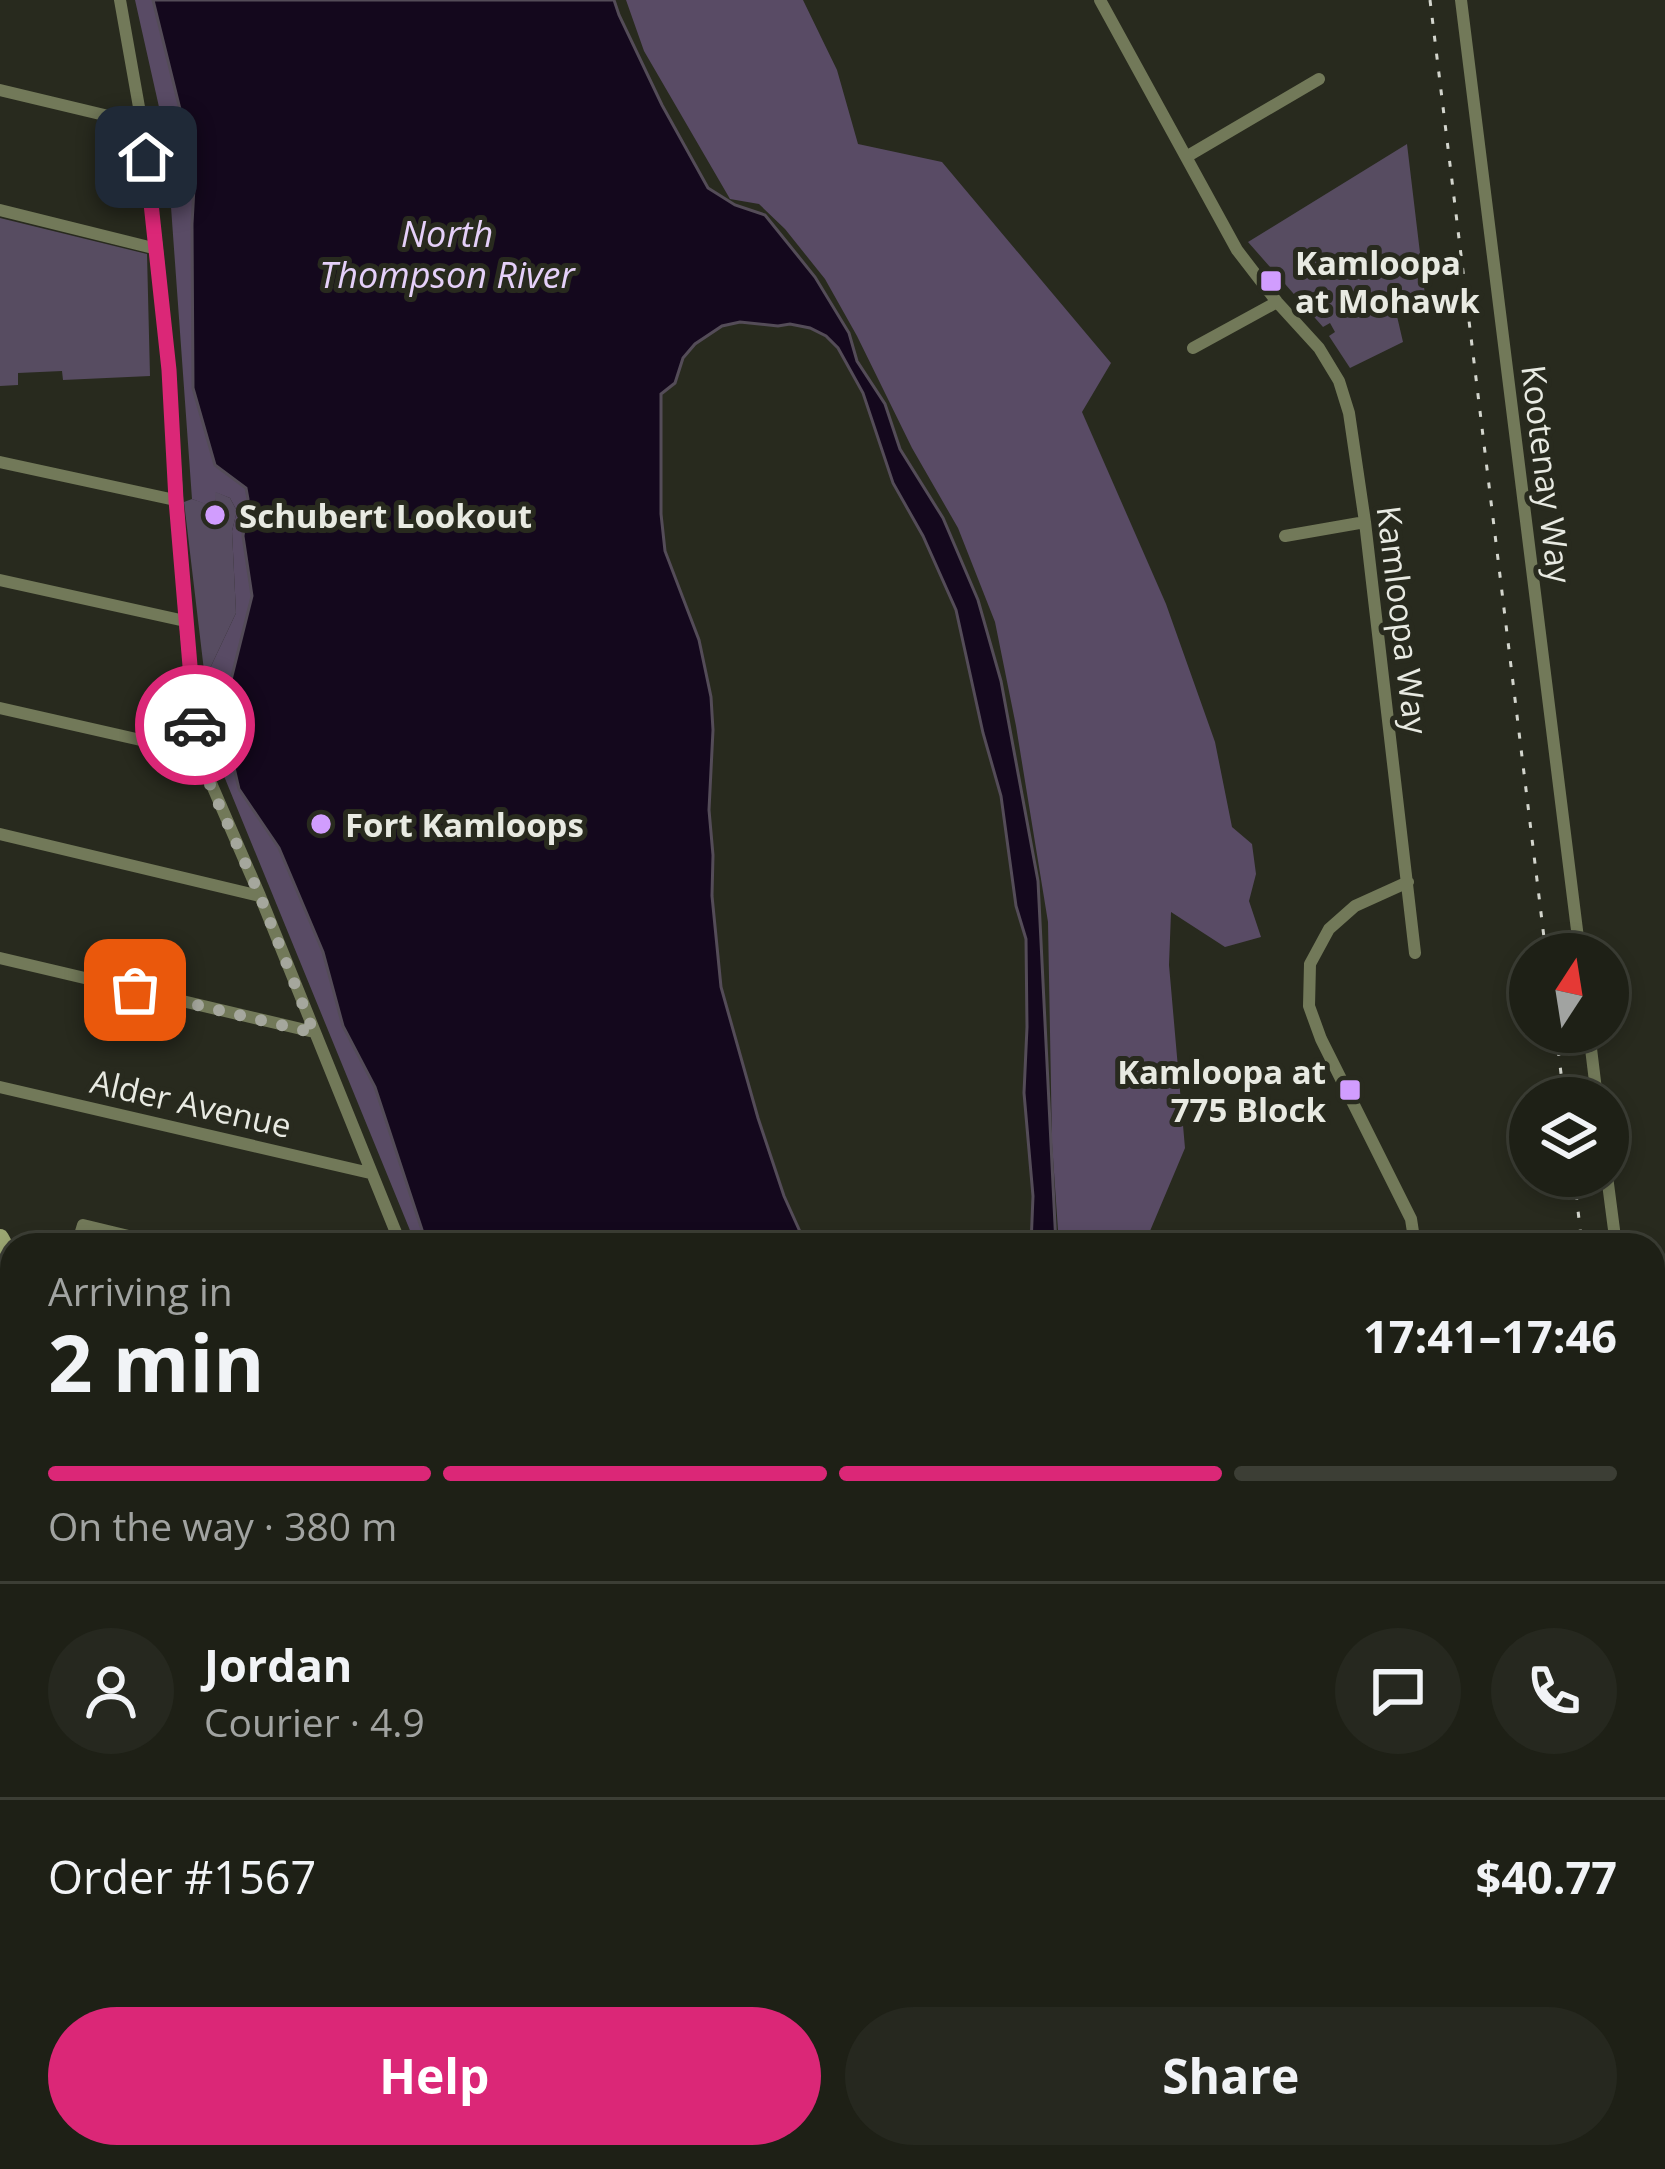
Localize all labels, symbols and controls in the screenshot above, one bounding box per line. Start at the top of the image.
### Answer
pin [95,106,197,208]
icon: home [113,124,179,190]
water label: North Thompson River [319,209,576,299]
place label: Kamloopa at Mohawk [1295,240,1480,323]
marker: Kamloopa at Mohawk [1258,268,1284,294]
street label: Kootenay Way [1511,362,1583,586]
place label: Schubert Lookout [239,493,532,538]
marker: Schubert Lookout [202,502,228,528]
street label: Kamloopa Way [1367,503,1439,737]
courier [135,665,255,785]
icon: car [162,692,228,758]
place label: Fort Kamloops [345,802,584,847]
marker: Fort Kamloops [308,811,334,837]
north arrow [1509,933,1629,1053]
map controls [1509,933,1629,1197]
pin [84,939,186,1041]
icon: bag [102,957,168,1023]
place label: Kamloopa at 775 Block [1117,1049,1327,1132]
street label: Alder Avenue [86,1058,296,1148]
marker: Kamloopa at 775 Block [1337,1077,1363,1103]
button: layers [1509,1077,1629,1197]
text: Arriving in [48,1264,233,1317]
text: 17:41–17:46 [1363,1305,1617,1366]
text: 2 min [48,1309,265,1415]
text: On the way · 380 m [48,1499,397,1552]
button: person [48,1628,174,1754]
button: chat [1335,1628,1461,1754]
button: phone [1491,1628,1617,1754]
text: Jordan [204,1634,352,1695]
text: Courier · 4.9 [204,1695,425,1748]
text: Order #1567 [48,1846,316,1907]
text: $40.77 [1476,1846,1617,1907]
button: Help [48,2007,821,2145]
button: Share [845,2007,1617,2145]

